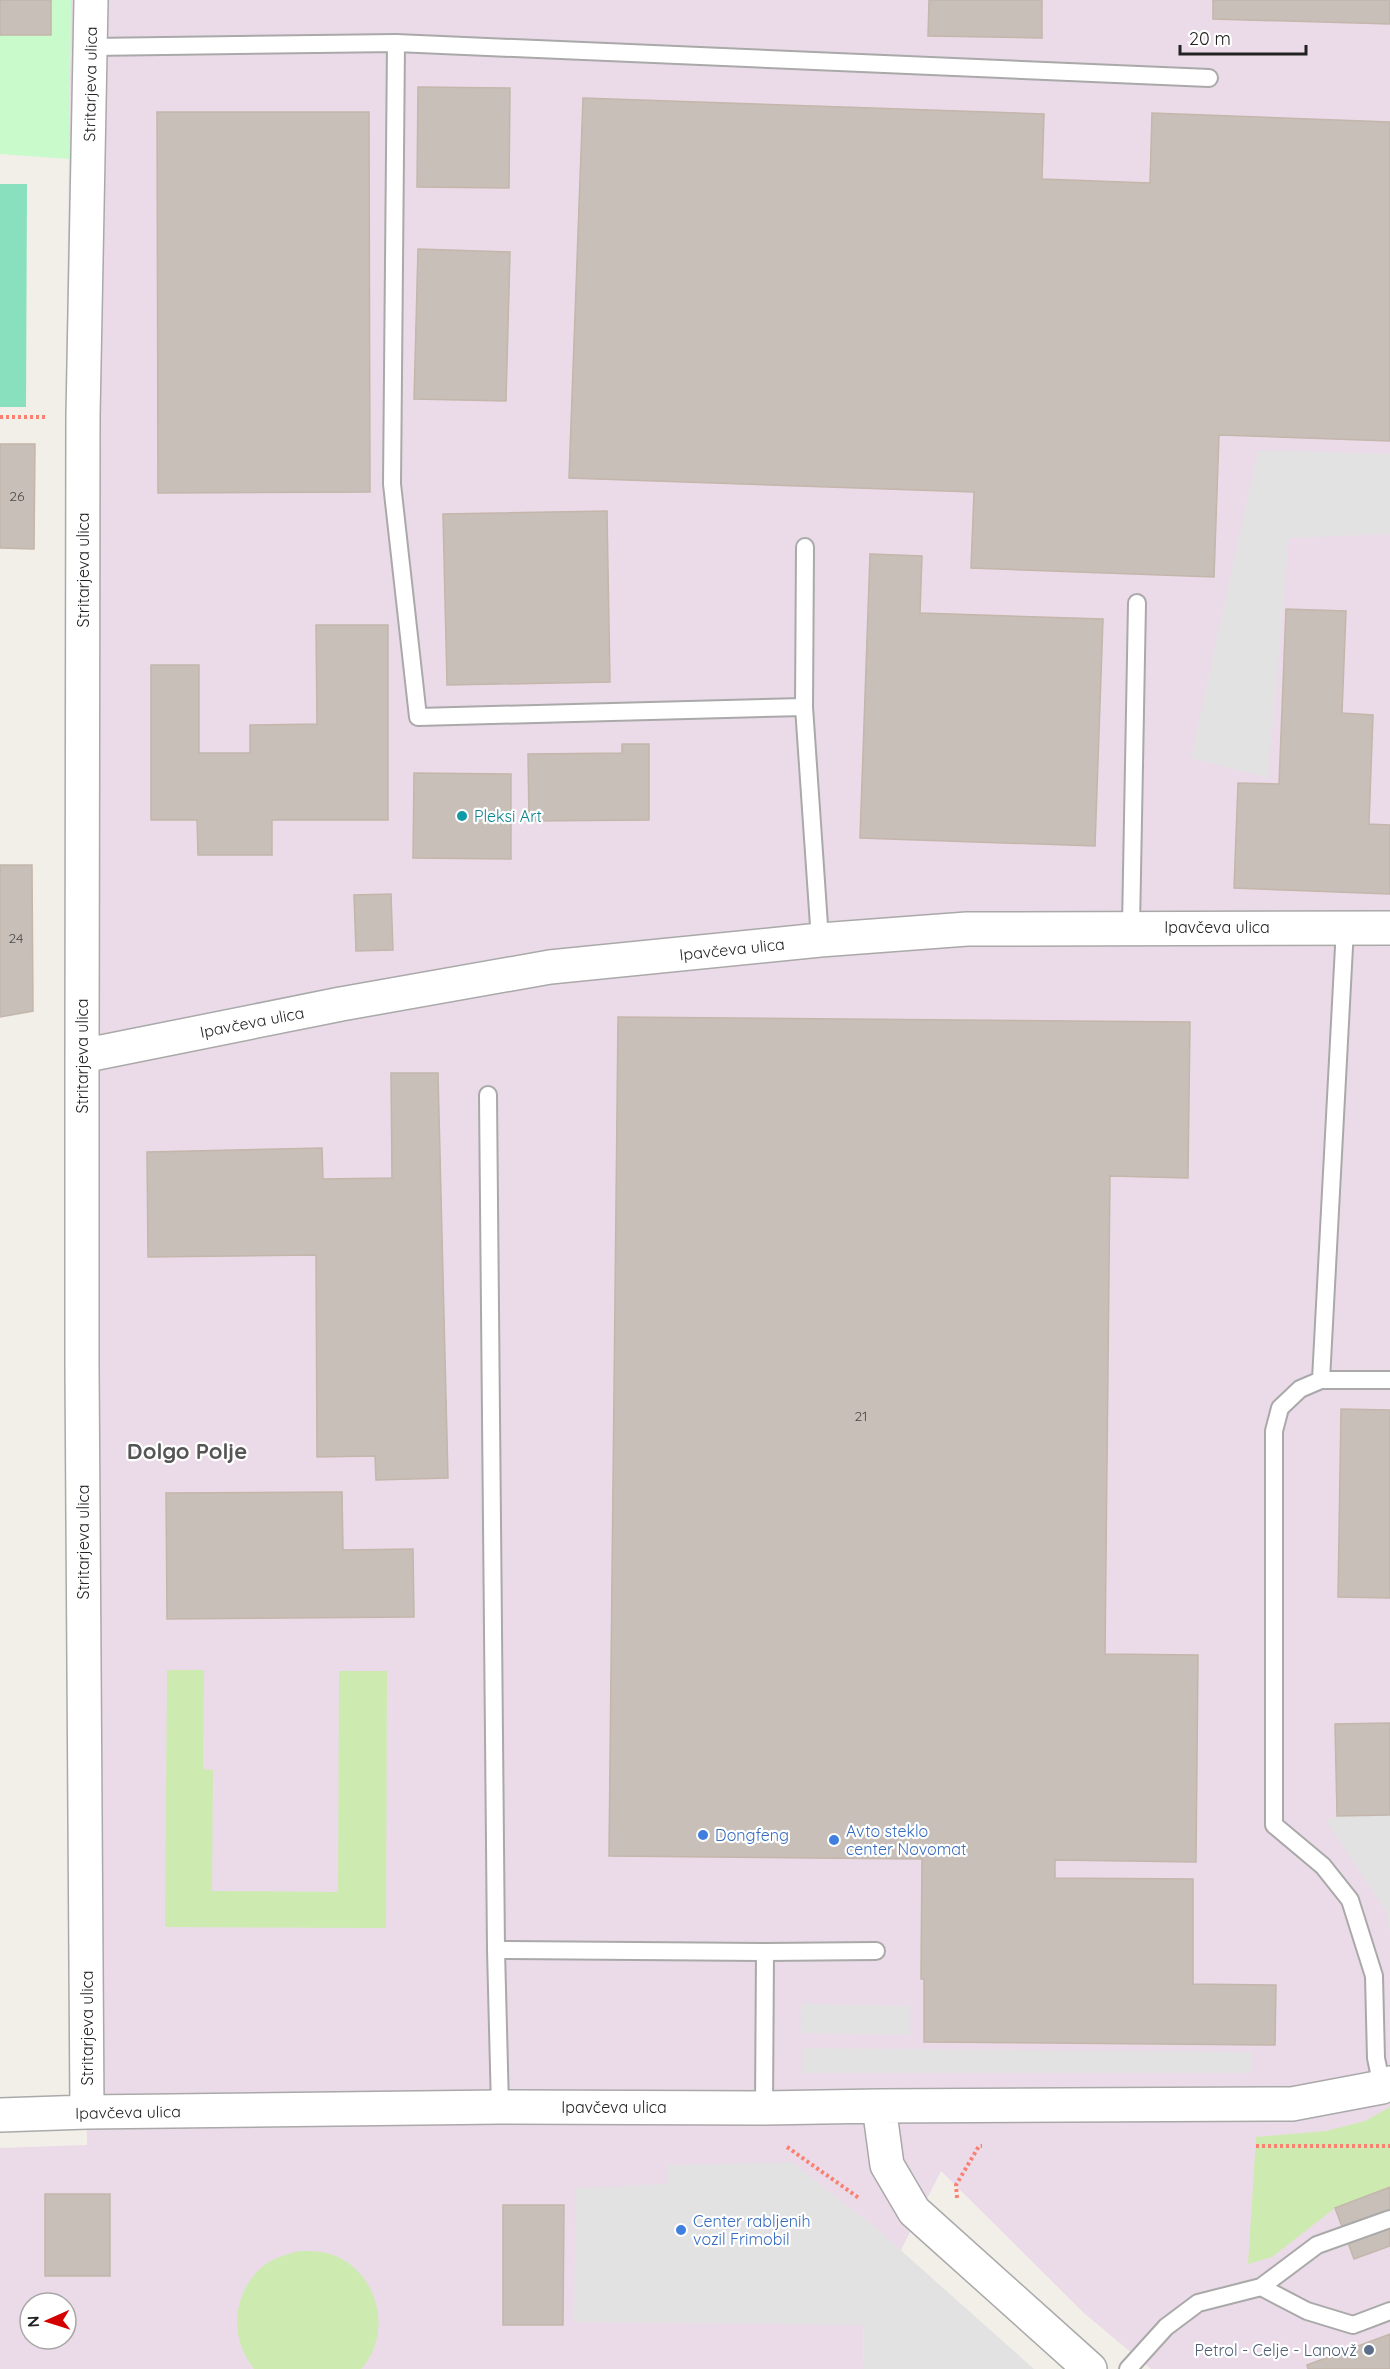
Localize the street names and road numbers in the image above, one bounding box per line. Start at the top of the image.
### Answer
street label: Stritarjeva ulica [79,26,101,142]
street label: Stritarjeva ulica [73,512,93,628]
street label: Ipavčeva ulica [1164,917,1270,937]
street label: Ipavčeva ulica [678,934,786,964]
street label: Stritarjeva ulica [72,998,92,1114]
street label: Ipavčeva ulica [198,1002,306,1042]
street label: Stritarjeva ulica [73,1484,93,1600]
street label: Stritarjeva ulica [77,1970,97,2086]
street label: Ipavčeva ulica [561,2097,667,2117]
street label: Ipavčeva ulica [75,2101,181,2123]

